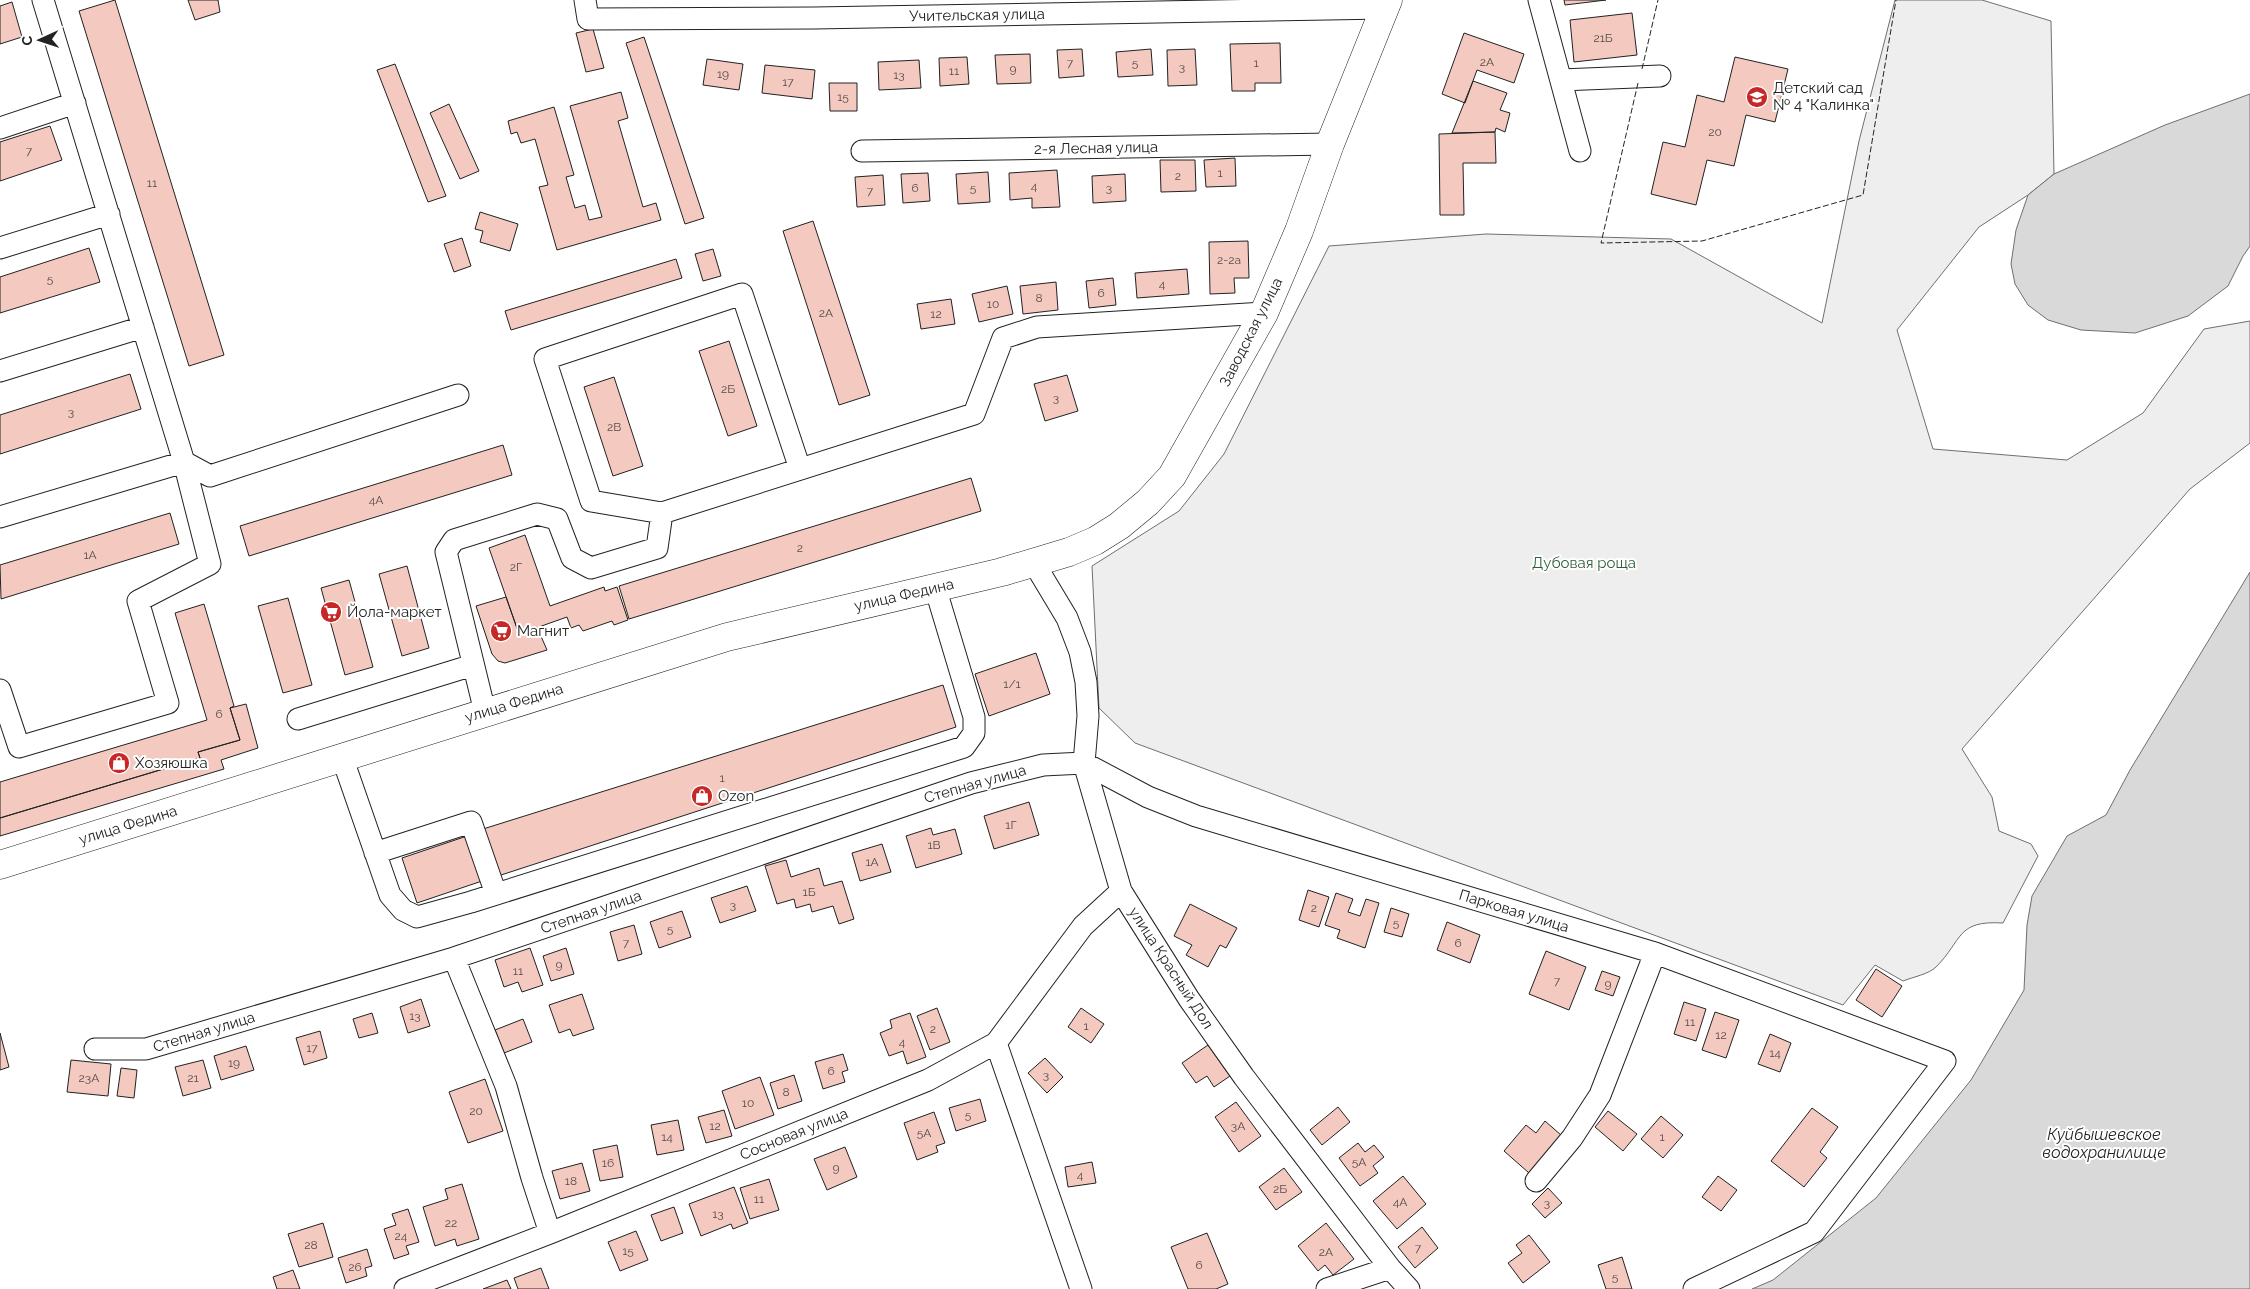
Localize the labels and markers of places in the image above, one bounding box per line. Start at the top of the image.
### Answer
place label: Детский сад № 4 "Калинка" [1773,79,1874,114]
school or university icon: Детский сад № 4 "Калинка" [1745,85,1769,109]
supermarket icon: Йола-маркет [319,600,343,624]
place label: Йола-маркет [347,603,442,621]
supermarket icon: Магнит [489,619,513,643]
place label: Магнит [517,622,569,640]
shop icon: Хозяюшка [107,751,131,775]
place label: Хозяюшка [135,754,208,772]
shop icon: Ozon [690,784,714,808]
place label: Ozon [718,787,754,805]

